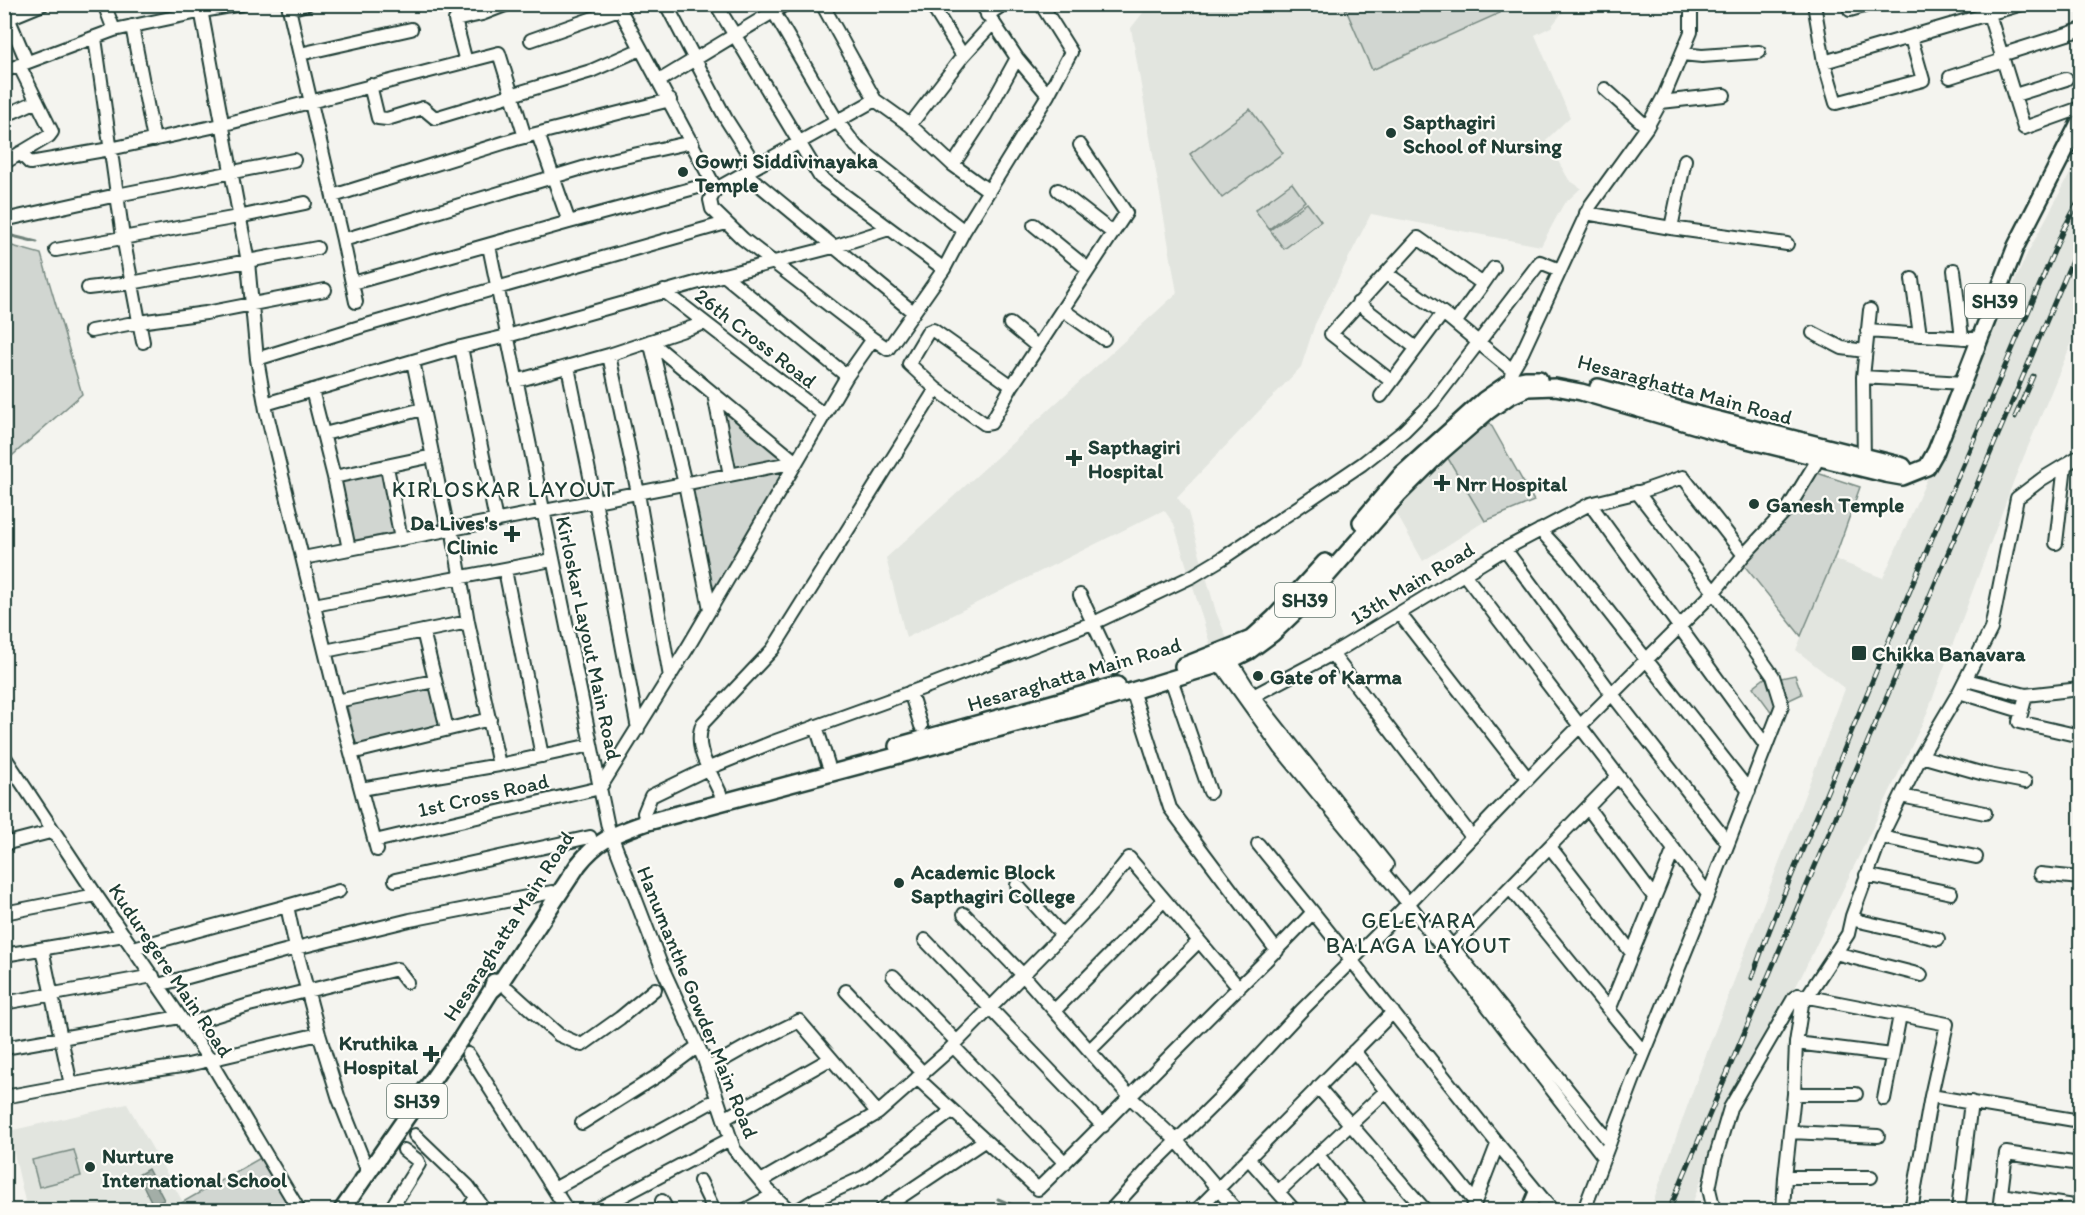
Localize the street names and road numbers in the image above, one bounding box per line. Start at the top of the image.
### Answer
street label: 26th Cross Road [690,283,822,394]
road number: SH39 [1965,284,2025,318]
street label: Hesaraghatta Main Road [1575,348,1795,430]
street label: Kirloskar Layout Main Road [551,514,627,763]
street label: 13th Main Road [1345,536,1479,630]
road number: SH39 [1275,583,1335,617]
street label: Hesaraghatta Main Road [964,631,1184,717]
street label: 1st Cross Road [415,768,552,822]
street label: Hesaraghatta Main Road [437,826,579,1026]
street label: Hanumanthe Gowder Main Road [632,862,764,1142]
street label: Kuduregere Main Road [103,878,239,1062]
road number: SH39 [387,1084,447,1118]

